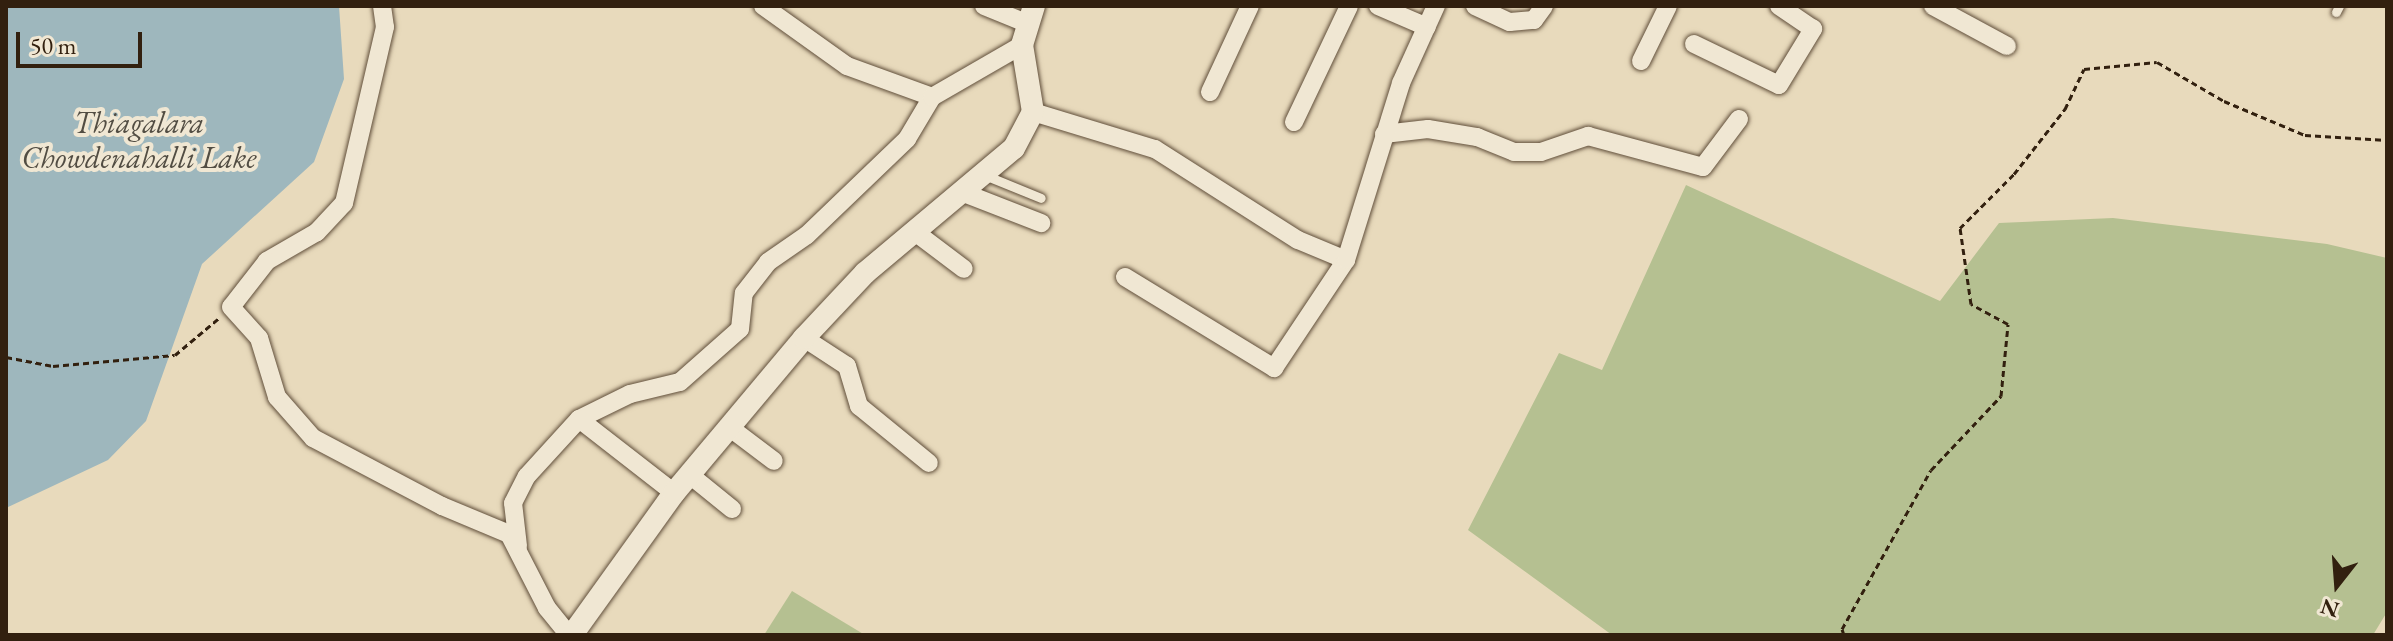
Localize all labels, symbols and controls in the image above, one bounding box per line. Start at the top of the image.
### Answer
scale bar [20,16,146,66]
text: 50 m [30,30,77,61]
water label: Thiagalara Chowdenahalli Lake [21,105,257,176]
north arrow [2297,545,2377,625]
text: N [2317,592,2343,625]

